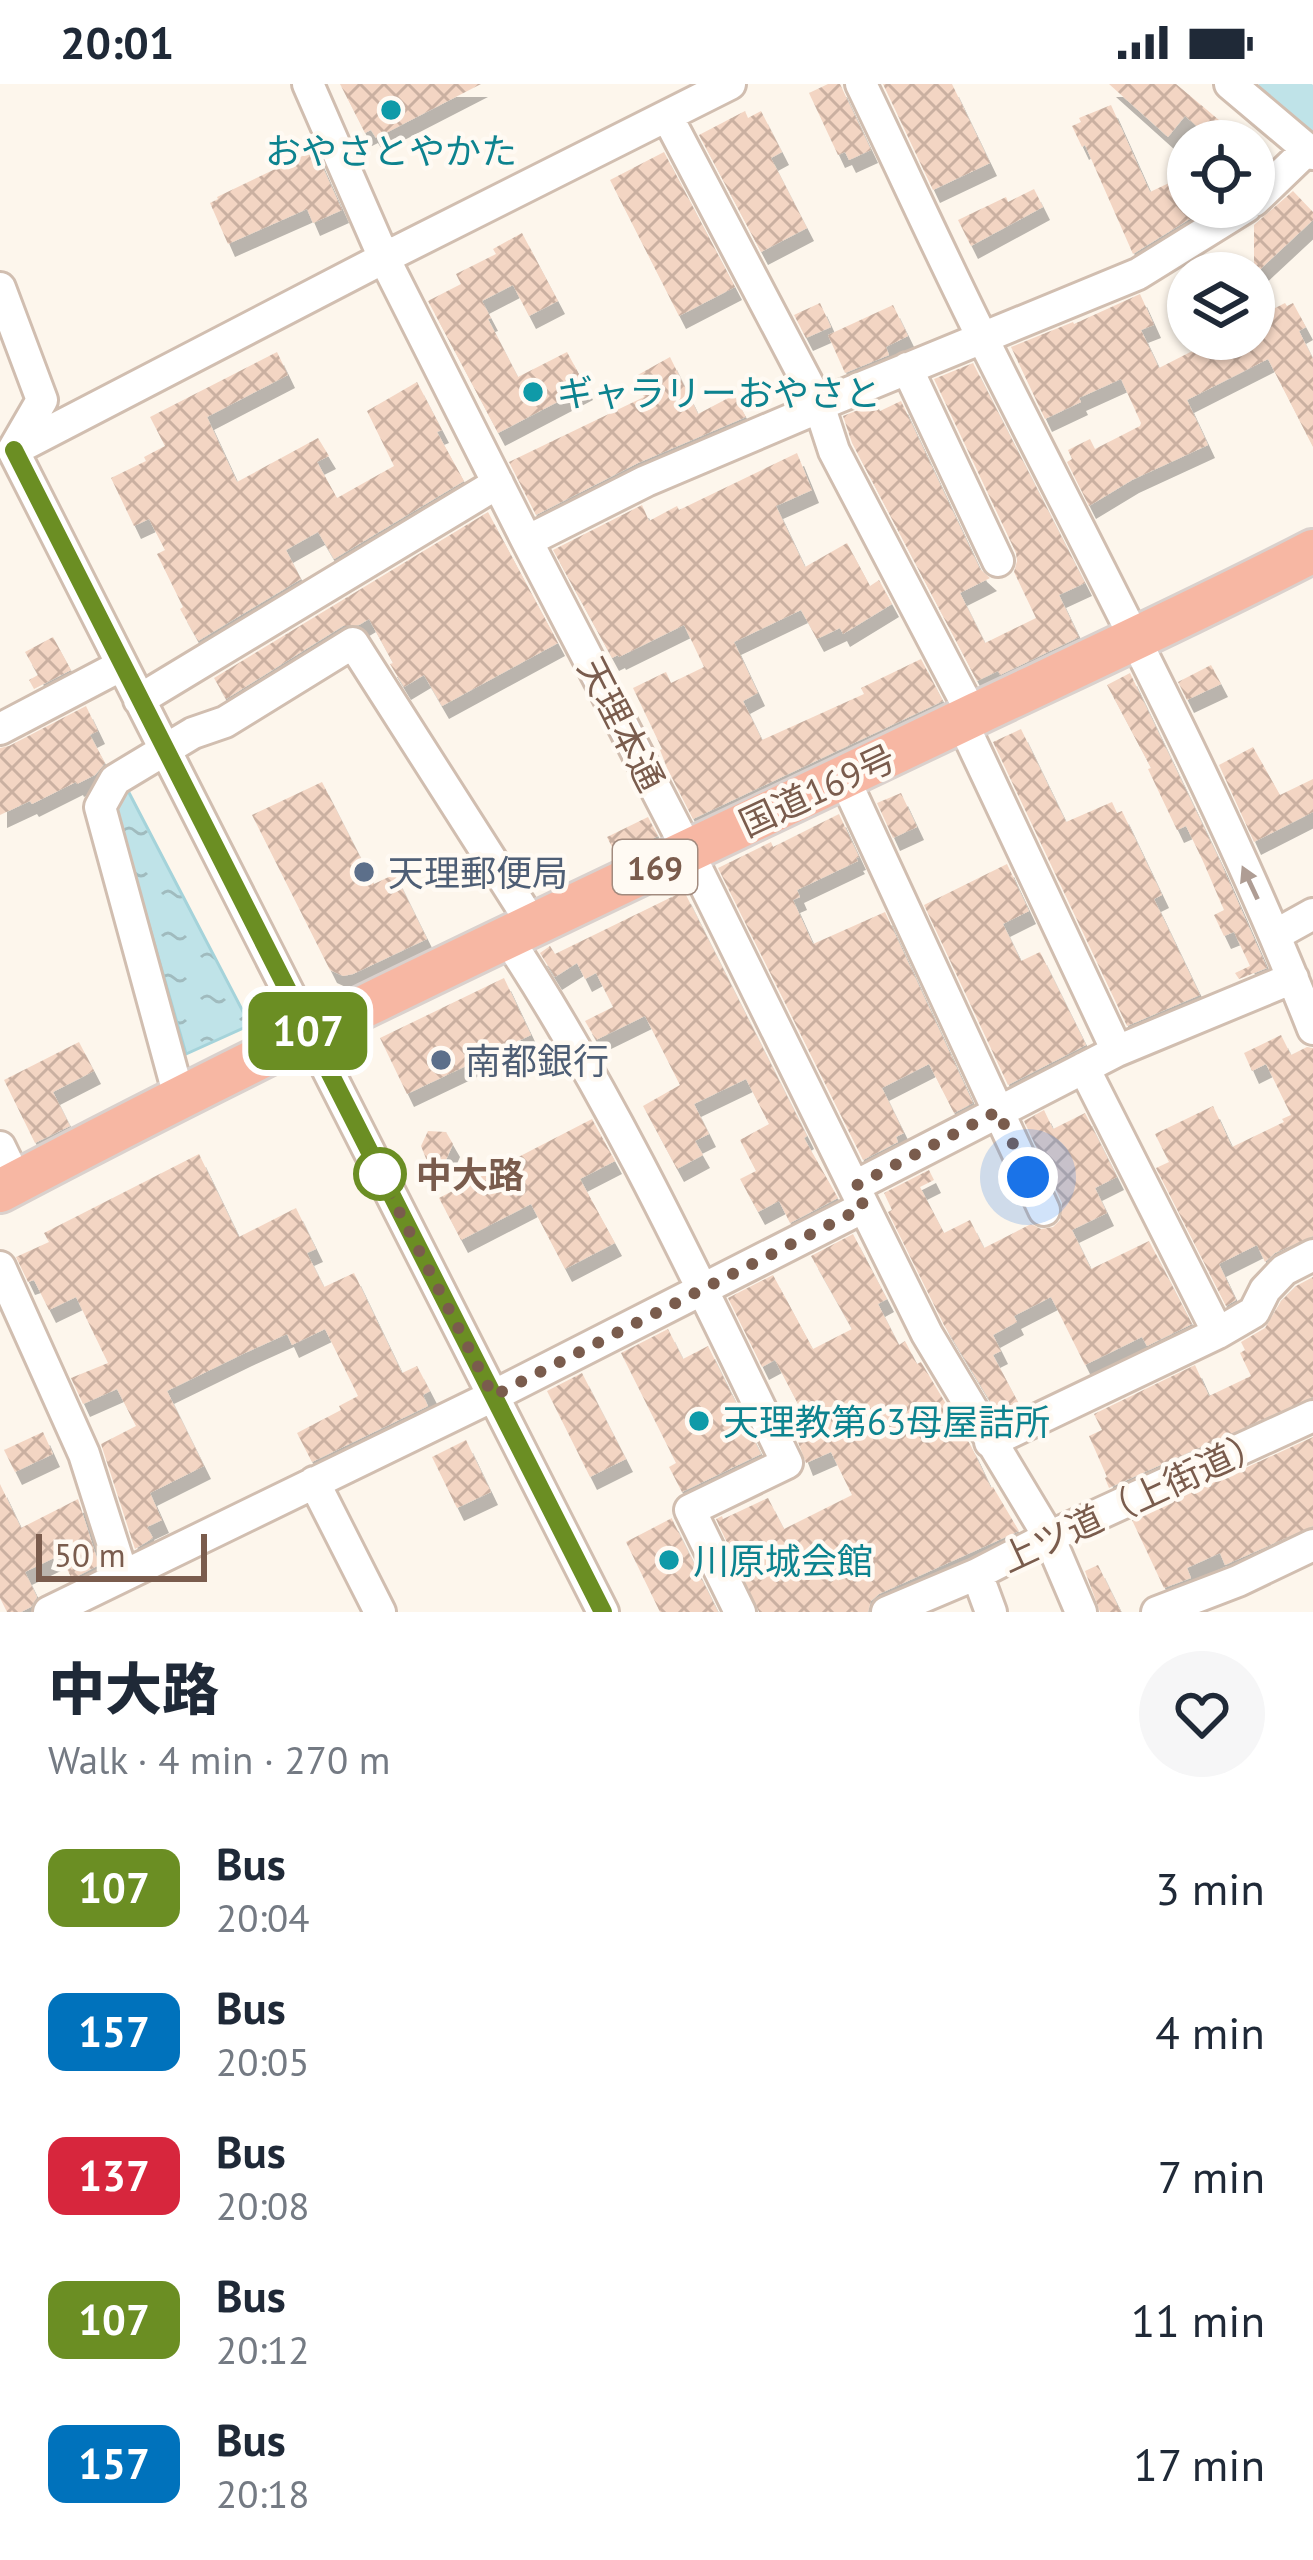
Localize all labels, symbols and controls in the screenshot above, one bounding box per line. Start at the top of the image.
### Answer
text: 20:01 [60,13,174,71]
marker: おやさとやかた [378,97,404,123]
map controls [1167,120,1275,360]
button: locate [1167,120,1275,228]
place label: おやさとやかた [265,127,517,174]
button: layers [1167,252,1275,360]
place label: ギャラリーおやさと [557,369,881,416]
marker: ギャラリーおやさと [520,379,546,405]
street label: 天理本通 [568,649,676,799]
street label: 国道169号 [731,733,903,847]
road number: 169 [613,840,697,894]
place label: 天理郵便局 [388,849,568,896]
marker: 天理郵便局 [351,859,377,885]
one-way arrow [1240,865,1260,900]
line badge: 107 [239,992,377,1070]
text: 107 [272,1003,344,1058]
place label: 南都銀行 [465,1037,609,1084]
marker: 南都銀行 [428,1047,454,1073]
your location [998,1147,1058,1207]
marker: 中大路 [355,1149,405,1199]
place label: 中大路 [416,1151,524,1198]
place label: 天理教第63母屋詰所 [723,1398,1050,1445]
marker: 天理教第63母屋詰所 [686,1408,712,1434]
street label: 上ツ道（上街道） [993,1418,1273,1582]
scale bar [36,1528,207,1581]
text: 50 m [54,1533,126,1576]
place label: 川原城会館 [693,1537,873,1584]
marker: 川原城会館 [656,1547,682,1573]
button: heart [1139,1651,1265,1777]
text: 中大路 [48,1652,219,1726]
text: Walk · 4 min · 270 m [48,1734,390,1785]
text: Bus [216,1834,286,1892]
text: 3 min [1155,1859,1265,1917]
text: 107 [78,1860,150,1915]
text: 20:04 [216,1892,310,1943]
text: Bus [216,1978,286,2036]
text: 4 min [1155,2003,1265,2061]
text: 157 [78,2004,150,2059]
text: 20:05 [216,2036,310,2087]
text: Bus [216,2122,286,2180]
text: 7 min [1158,2147,1265,2205]
text: 137 [78,2148,150,2203]
text: 20:08 [216,2180,310,2231]
text: Bus [216,2266,286,2324]
text: 11 min [1131,2291,1265,2349]
text: 107 [78,2292,150,2347]
text: 20:12 [216,2324,310,2375]
text: Bus [216,2410,286,2468]
text: 17 min [1133,2435,1265,2493]
text: 157 [78,2436,150,2491]
text: 20:18 [216,2468,310,2519]

